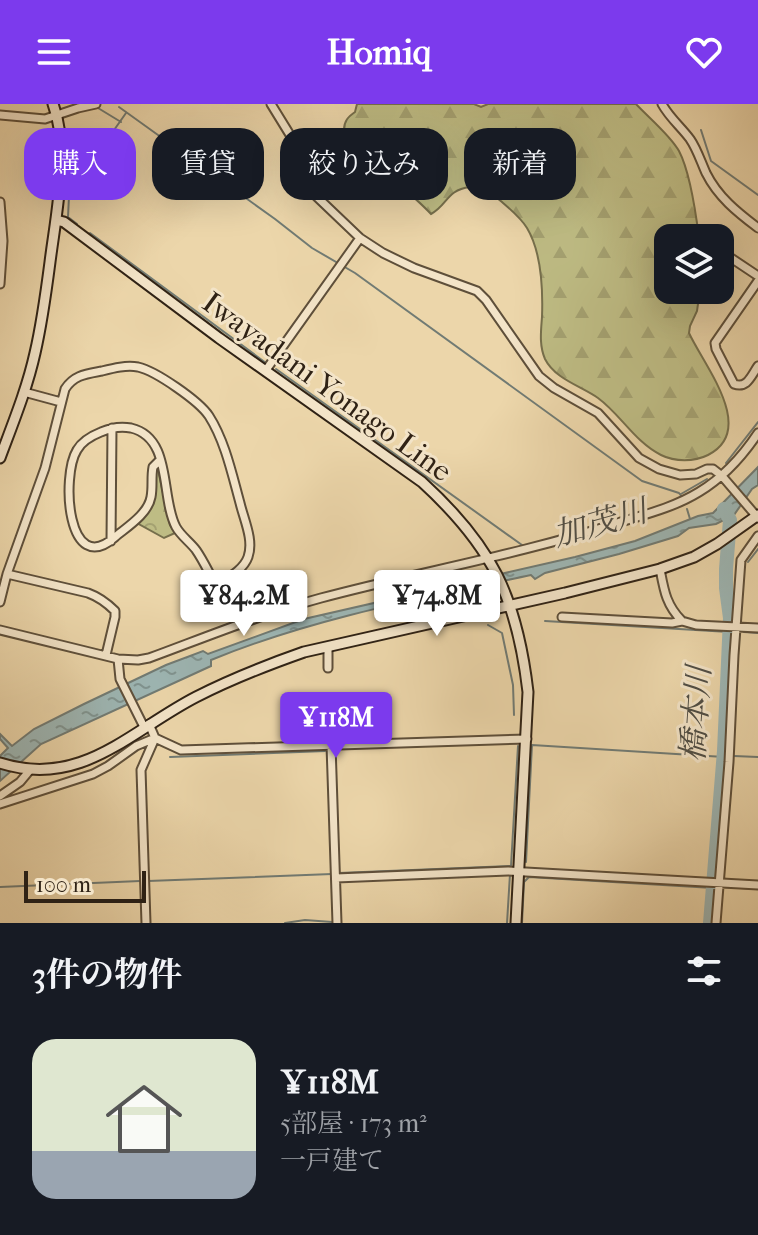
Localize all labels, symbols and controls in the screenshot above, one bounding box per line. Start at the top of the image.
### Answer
icon: menu [32,30,76,74]
icon: heart [682,30,726,74]
text: Homiq [326,31,432,73]
chip: 購入 [24,128,136,200]
chip: 賃貸 [152,128,264,200]
chip: 絞り込み [280,128,448,200]
chip: 新着 [464,128,576,200]
map controls [654,224,734,304]
button: layers [654,224,734,304]
street label: Iwayadani Yonago Line [196,285,459,489]
water label: 加茂川 [549,491,654,554]
pin: ¥84.2M [179,570,309,638]
pin: ¥74.8M [372,570,502,638]
text: ¥84.2M [198,580,290,611]
text: ¥74.8M [392,580,482,611]
water label: 橋本川 [674,662,718,763]
pin: ¥118M [280,692,392,760]
text: ¥118M [298,702,374,733]
scale bar [24,867,146,903]
text: 100 m [36,872,91,898]
icon: filters [682,949,726,993]
text: 3件の物件 [32,955,182,995]
text: ¥118M [280,1062,379,1102]
icon: home [96,1071,192,1167]
text: 5部屋 · 173 m² [280,1108,427,1139]
text: 一戸建て [280,1145,384,1176]

